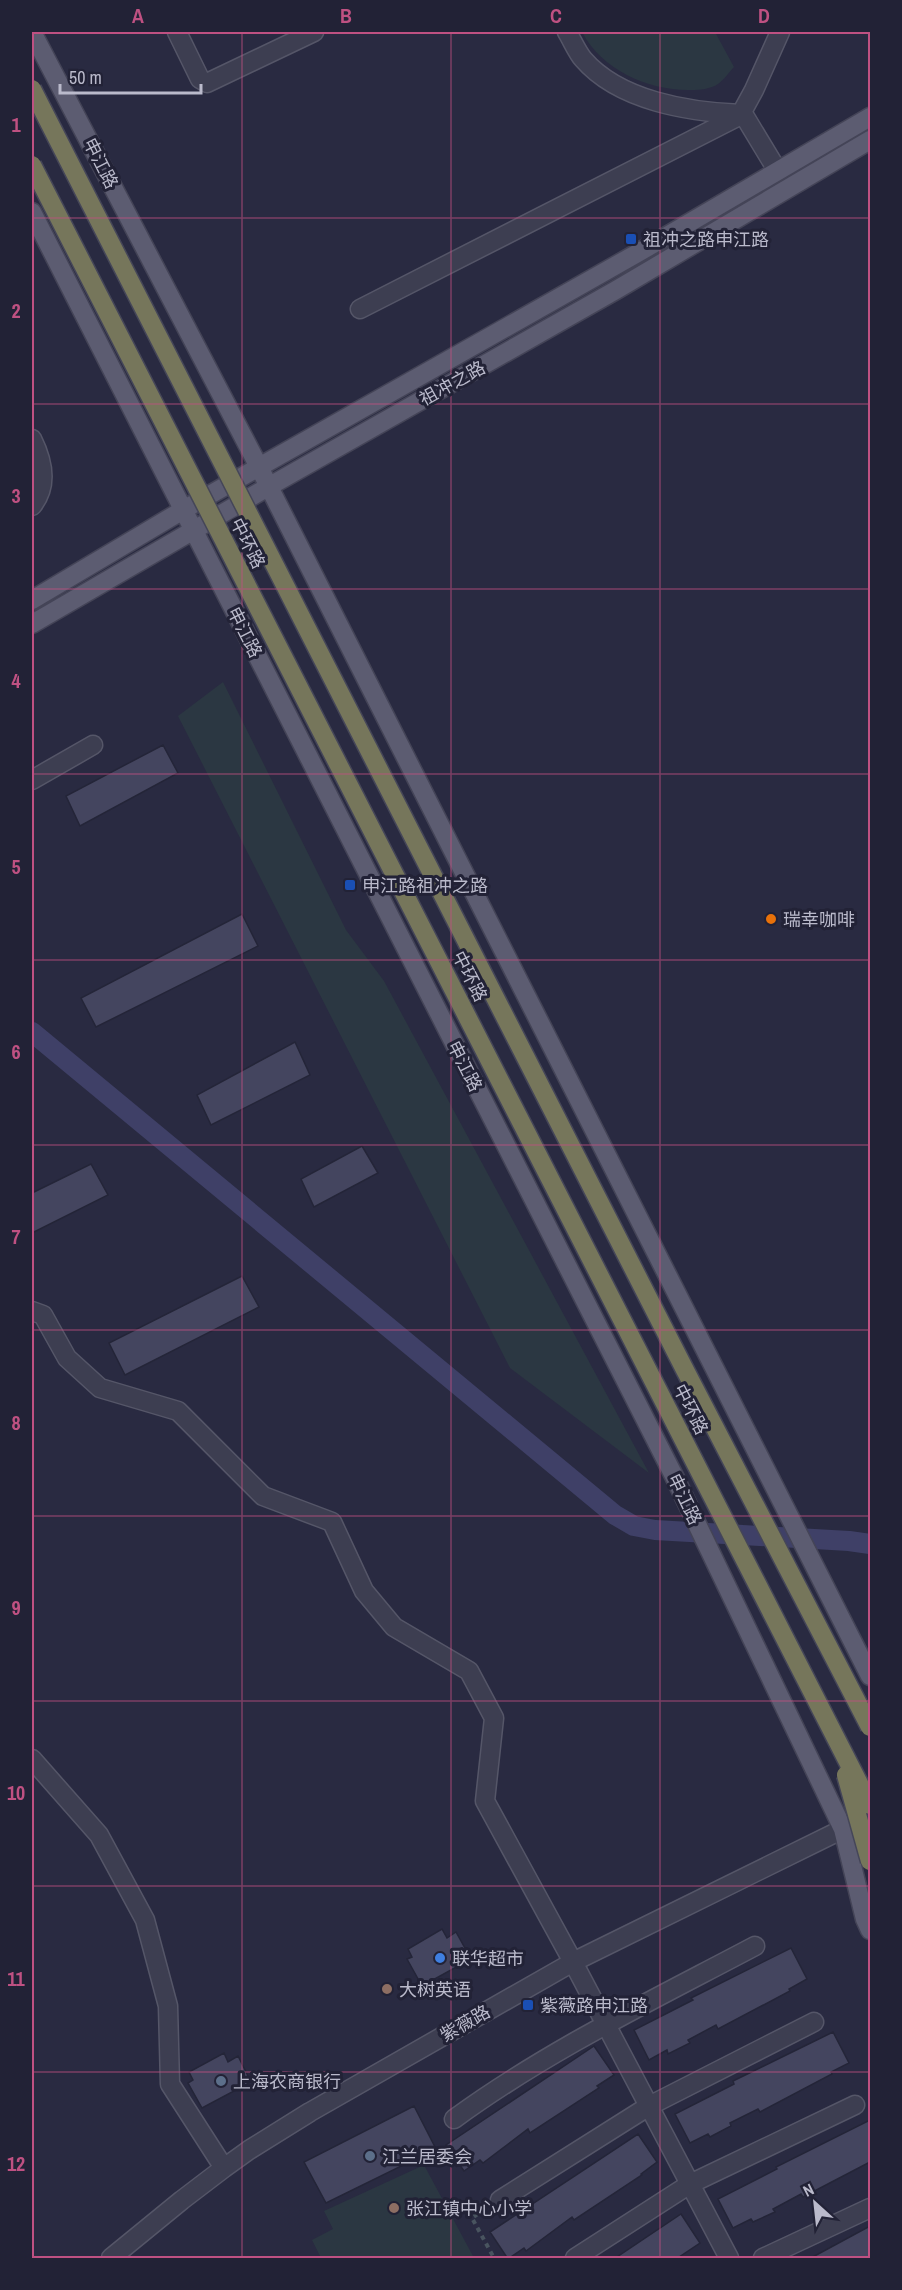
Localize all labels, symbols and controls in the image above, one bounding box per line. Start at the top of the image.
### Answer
text: A [132,2,144,29]
text: B [340,2,352,29]
text: C [550,2,562,29]
text: D [758,2,770,29]
scale bar [60,57,201,95]
text: 50 m [69,65,102,90]
text: 1 [11,111,21,138]
street label: 申江路 [78,133,124,193]
place label: 祖冲之路申江路 [643,227,769,252]
marker: 祖冲之路申江路 [624,232,638,246]
text: 2 [11,297,21,324]
street label: 祖冲之路 [414,355,490,411]
text: 3 [11,482,21,509]
street label: 中环路 [225,513,271,573]
street label: 申江路 [222,602,268,662]
text: 4 [11,667,21,694]
text: 5 [11,853,21,880]
place label: 申江路祖冲之路 [362,873,488,898]
marker: 申江路祖冲之路 [343,878,357,892]
place label: 瑞幸咖啡 [783,907,855,932]
marker: 瑞幸咖啡 [764,912,778,926]
street label: 中环路 [447,946,493,1006]
street label: 申江路 [442,1036,488,1096]
text: 6 [11,1038,21,1065]
text: 7 [11,1223,21,1250]
street label: 中环路 [668,1379,714,1439]
text: 8 [11,1409,21,1436]
street label: 申江路 [662,1469,708,1529]
text: 9 [11,1594,21,1621]
text: 10 [7,1779,25,1806]
place label: 联华超市 [452,1946,524,1971]
marker: 联华超市 [433,1951,447,1965]
text: 11 [7,1965,26,1992]
place label: 大树英语 [399,1977,471,2002]
marker: 大树英语 [380,1982,394,1996]
place label: 紫薇路申江路 [540,1993,648,2018]
marker: 紫薇路申江路 [521,1998,535,2012]
street label: 紫薇路 [435,1999,495,2047]
place label: 上海农商银行 [233,2069,341,2094]
marker: 上海农商银行 [214,2074,228,2088]
place label: 江兰居委会 [382,2144,472,2169]
marker: 江兰居委会 [363,2149,377,2163]
text: 12 [7,2150,25,2177]
north arrow [785,2173,845,2233]
text: N [799,2178,817,2202]
place label: 张江镇中心小学 [406,2196,532,2221]
marker: 张江镇中心小学 [387,2201,401,2215]

